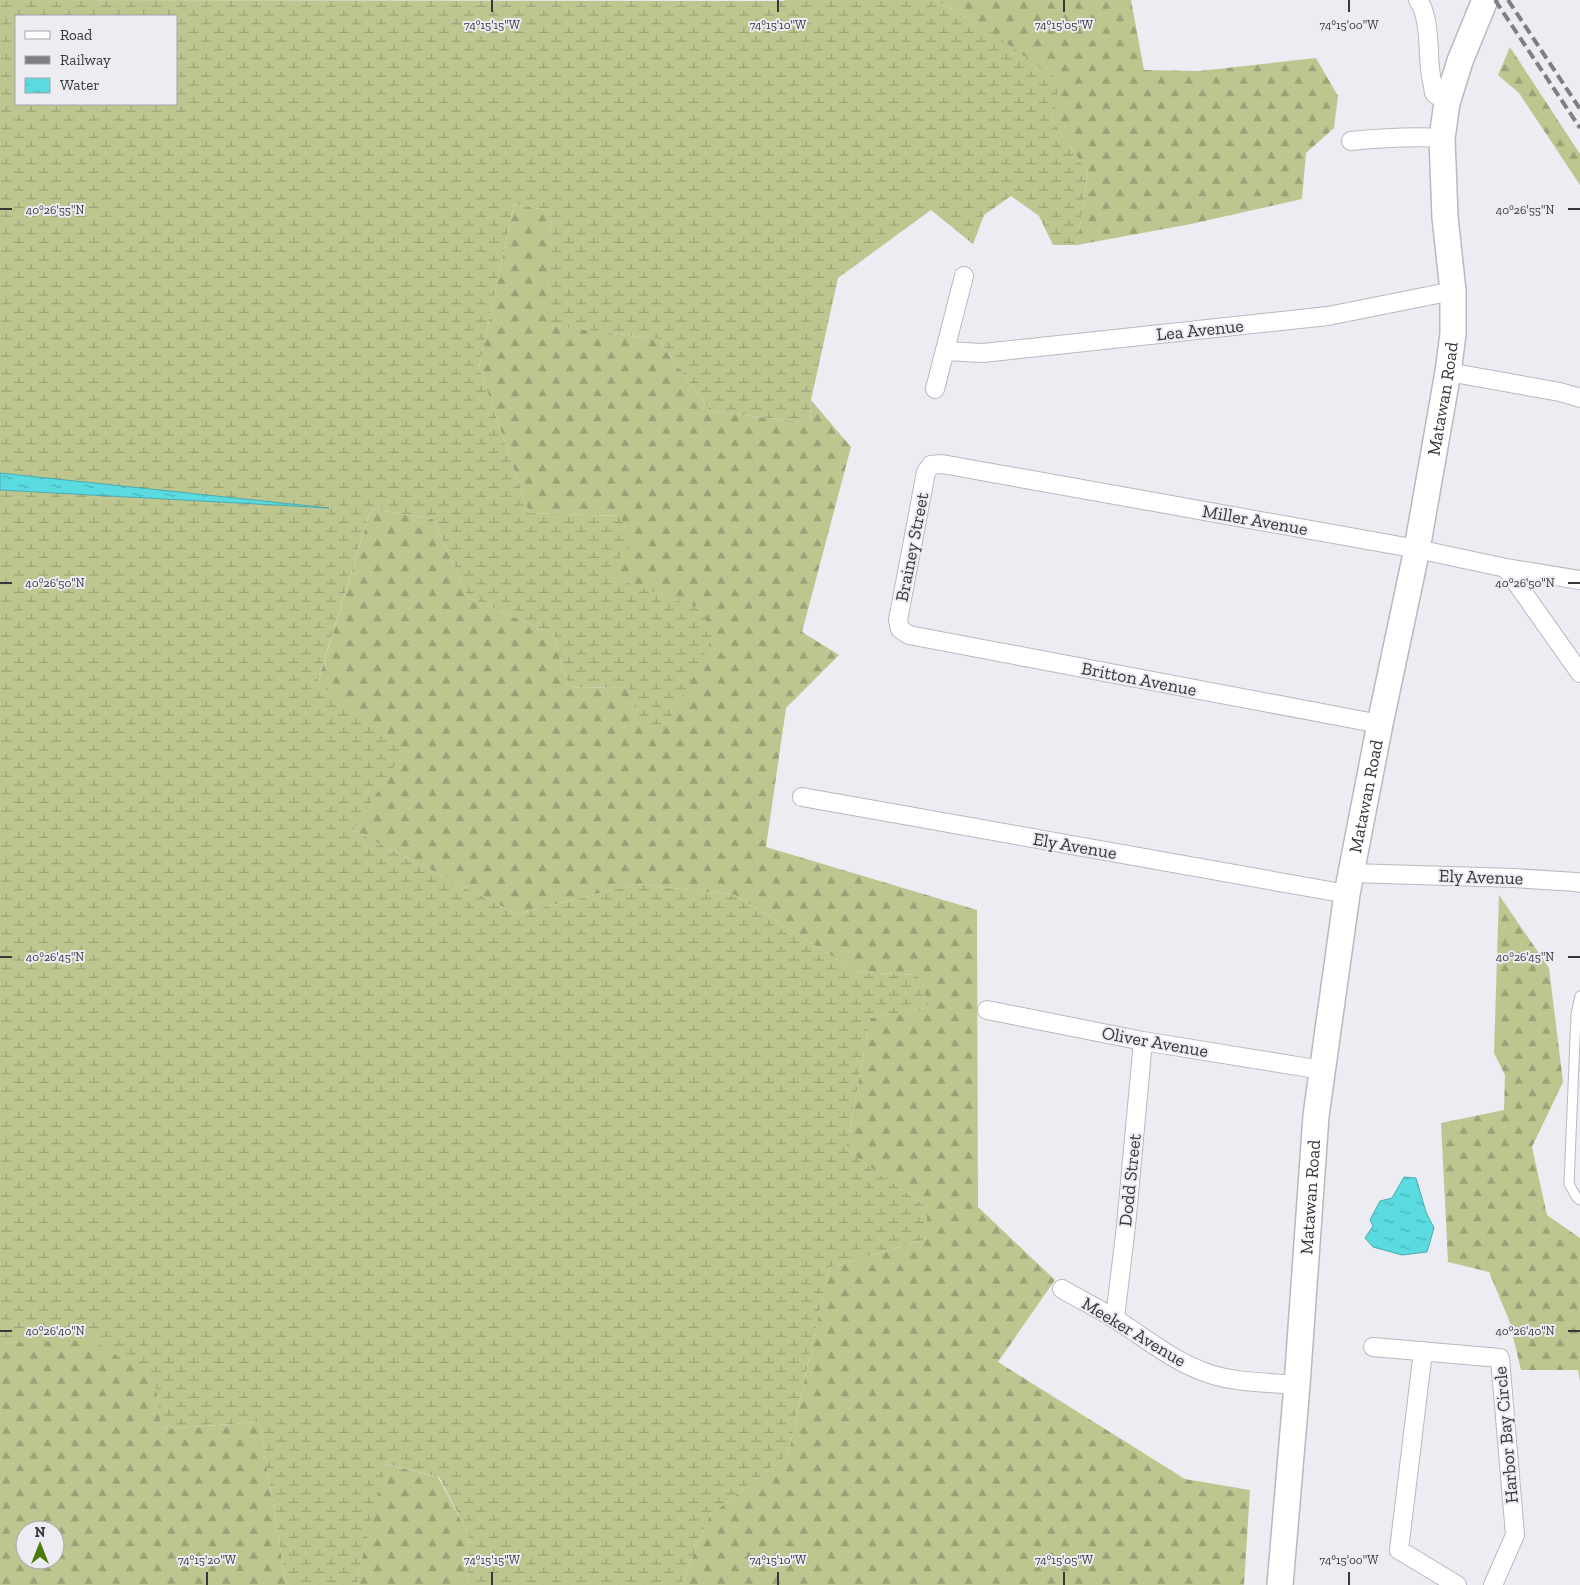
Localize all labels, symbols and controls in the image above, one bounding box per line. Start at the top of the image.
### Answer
legend [15,15,178,105]
text: 74°15'15"W [464,18,521,32]
text: 74°15'10"W [750,18,807,32]
text: 74°15'05"W [1035,18,1094,32]
text: 74°15'00"W [1320,18,1379,32]
text: Road [60,26,93,44]
text: Railway [60,51,111,69]
text: Water [60,76,100,94]
text: 40°26'55"N [26,203,84,217]
text: 40°26'55"N [1496,203,1554,217]
street label: Lea Avenue [1155,314,1245,346]
street label: Matawan Road [1423,340,1463,457]
street label: Brainey Street [891,490,933,604]
street label: Miller Avenue [1201,500,1309,540]
text: 40°26'50"N [25,576,85,590]
text: 40°26'50"N [1495,576,1555,590]
street label: Britton Avenue [1079,657,1199,701]
street label: Matawan Road [1344,738,1388,855]
street label: Ely Avenue [1031,828,1119,864]
street label: Ely Avenue [1438,865,1524,889]
text: 40°26'45"N [26,950,84,964]
text: 40°26'45"N [1496,950,1554,964]
street label: Oliver Avenue [1100,1022,1210,1062]
street label: Dodd Street [1114,1132,1146,1228]
street label: Matawan Road [1295,1139,1325,1255]
street label: Meeker Avenue [1078,1292,1190,1372]
text: 40°26'40"N [25,1324,85,1338]
text: 40°26'40"N [1495,1324,1555,1338]
street label: Harbor Bay Circle [1489,1365,1523,1505]
north arrow [15,1520,65,1570]
text: N [35,1524,46,1541]
text: 74°15'20"W [178,1553,237,1567]
text: 74°15'15"W [464,1553,521,1567]
text: 74°15'10"W [750,1553,807,1567]
text: 74°15'05"W [1035,1553,1094,1567]
text: 74°15'00"W [1320,1553,1379,1567]

